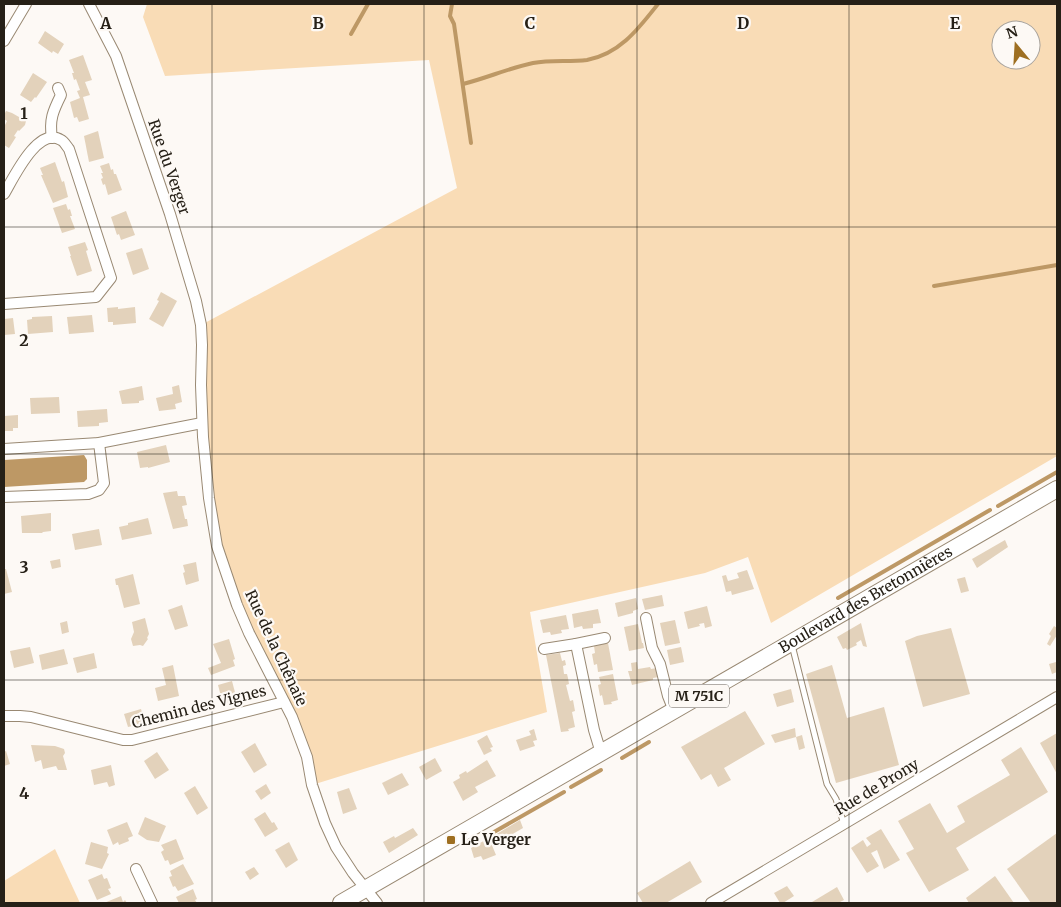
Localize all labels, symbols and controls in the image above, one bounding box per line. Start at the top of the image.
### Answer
text: A [99,13,112,33]
text: B [312,13,324,33]
text: C [525,13,535,33]
text: D [737,13,749,33]
text: E [950,13,961,33]
north arrow [991,20,1041,70]
text: N [1004,22,1020,43]
text: 1 [20,103,28,123]
street label: Rue du Verger [144,117,195,217]
text: 2 [19,330,29,350]
street label: Boulevard des Bretonnières [775,542,956,657]
text: 3 [19,557,29,577]
street label: Rue de la Chênaie [241,587,312,709]
street label: Chemin des Vignes [130,681,268,732]
road number: M 751C [669,684,729,708]
street label: Rue de Prony [831,754,922,819]
text: 4 [19,783,29,803]
place label: Le Verger [461,830,531,849]
marker: Le Verger [445,834,457,846]

